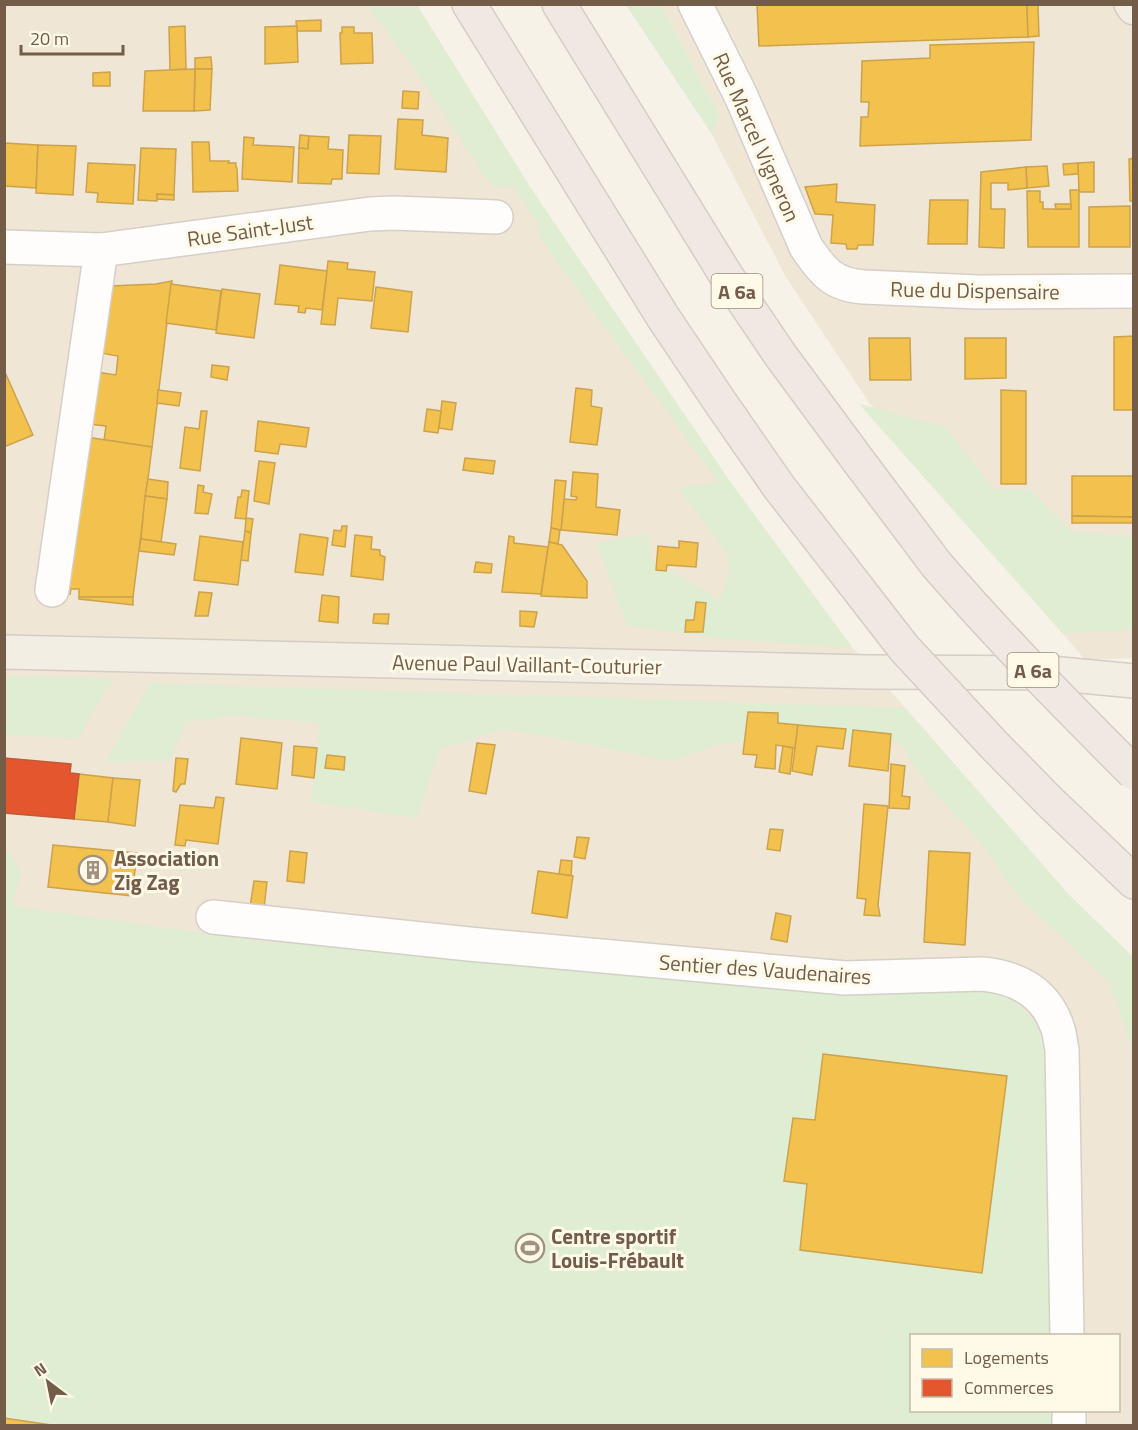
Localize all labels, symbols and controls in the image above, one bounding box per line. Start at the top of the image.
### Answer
scale bar [21,18,123,56]
text: 20 m [30,25,69,52]
street label: Rue Marcel Vigneron [705,47,809,227]
street label: Rue Saint-Just [185,205,316,255]
street label: Rue du Dispensaire [890,273,1060,307]
road number: A 6a [712,274,762,308]
street label: Avenue Paul Vaillant-Couturier [392,646,662,682]
road number: A 6a [1008,653,1058,687]
place label: Association Zig Zag [114,842,219,898]
building icon: Association Zig Zag [77,854,109,886]
street label: Sentier des Vaudenaires [658,946,872,992]
place label: Centre sportif Louis-Frébault [551,1220,684,1276]
sports icon: Centre sportif Louis-Frébault [514,1232,546,1264]
legend [910,1334,1120,1412]
text: Logements [964,1344,1049,1371]
north arrow [18,1352,78,1412]
text: N [29,1356,51,1382]
text: Commerces [964,1374,1054,1401]

